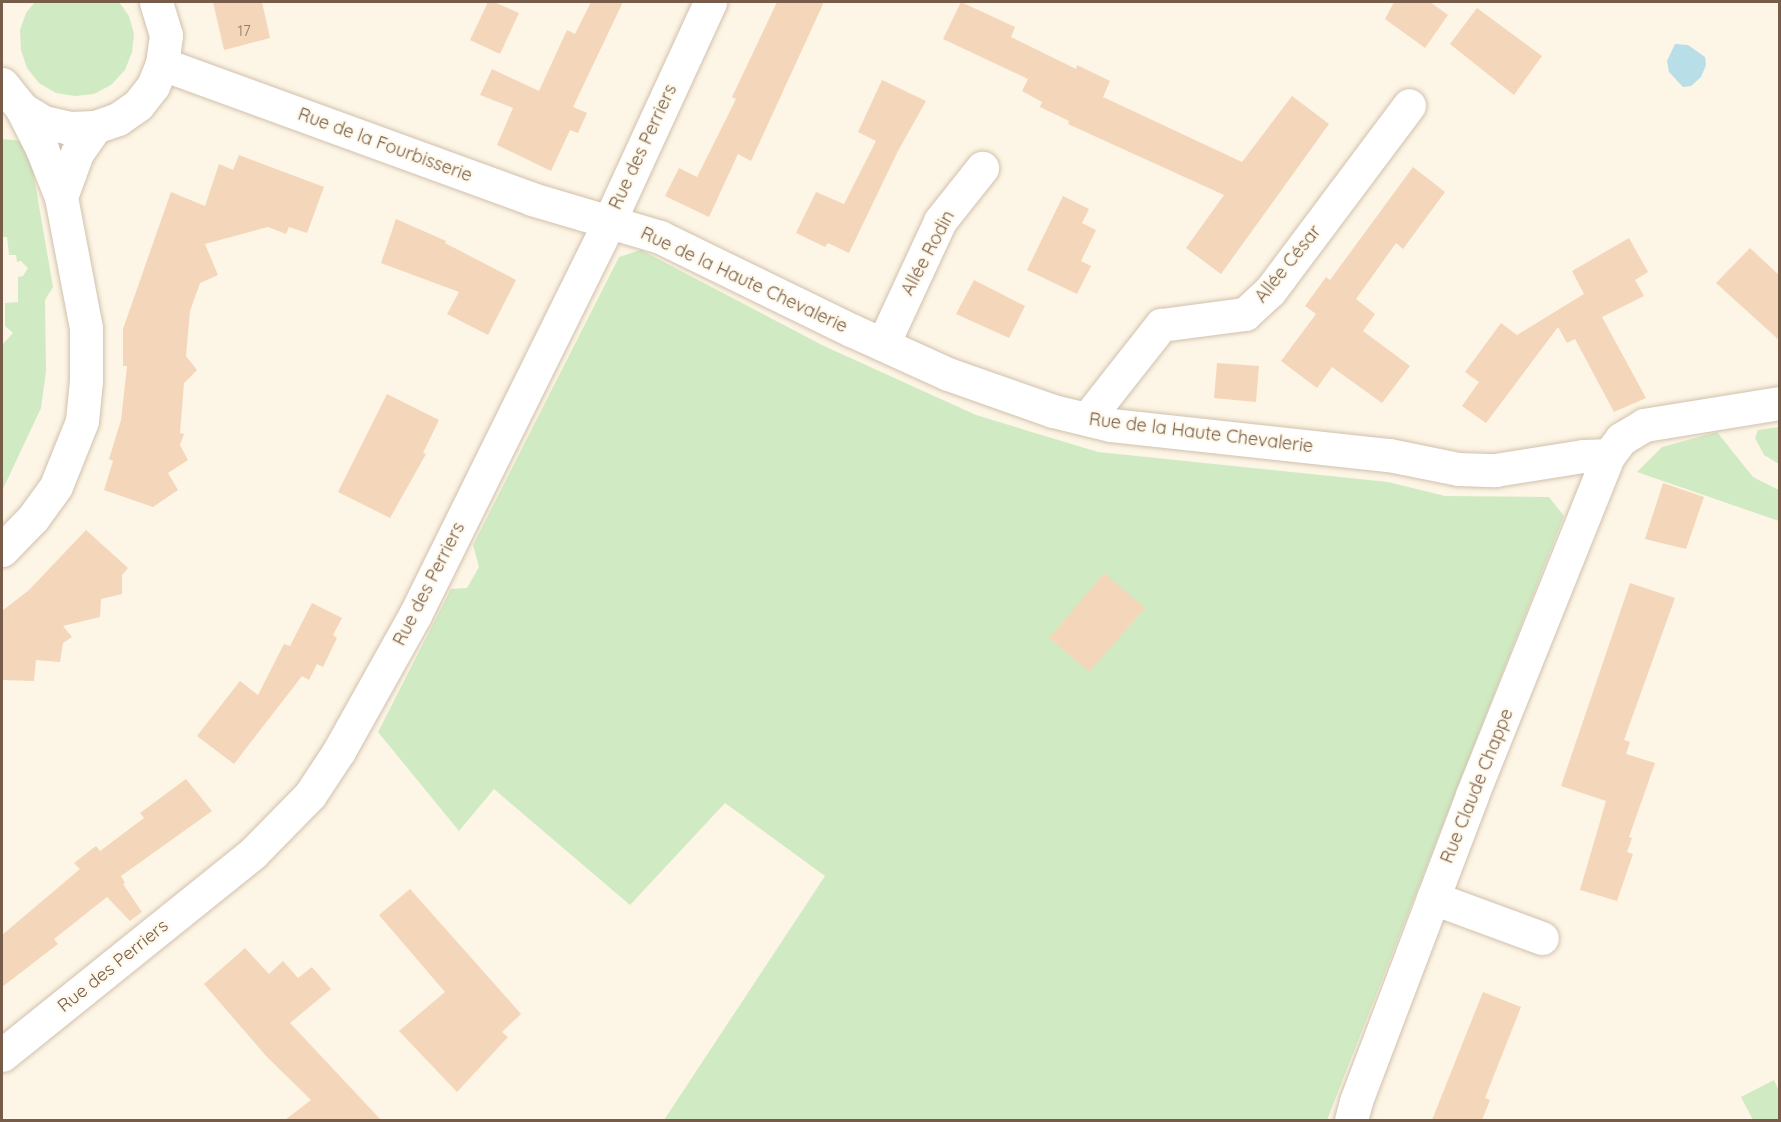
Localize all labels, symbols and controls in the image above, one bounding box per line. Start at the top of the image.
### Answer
house number: 17 [237,22,251,40]
street label: Rue des Perriers [605,81,681,213]
street label: Rue de la Fourbisserie [295,103,475,187]
street label: Allée Rodin [897,207,959,299]
street label: Allée César [1250,221,1326,307]
street label: Rue de la Haute Chevalerie [637,223,851,337]
street label: Rue de la Haute Chevalerie [1088,409,1314,457]
street label: Rue des Perriers [389,519,469,649]
street label: Rue Claude Chappe [1436,705,1518,867]
street label: Rue des Perriers [54,915,172,1017]

